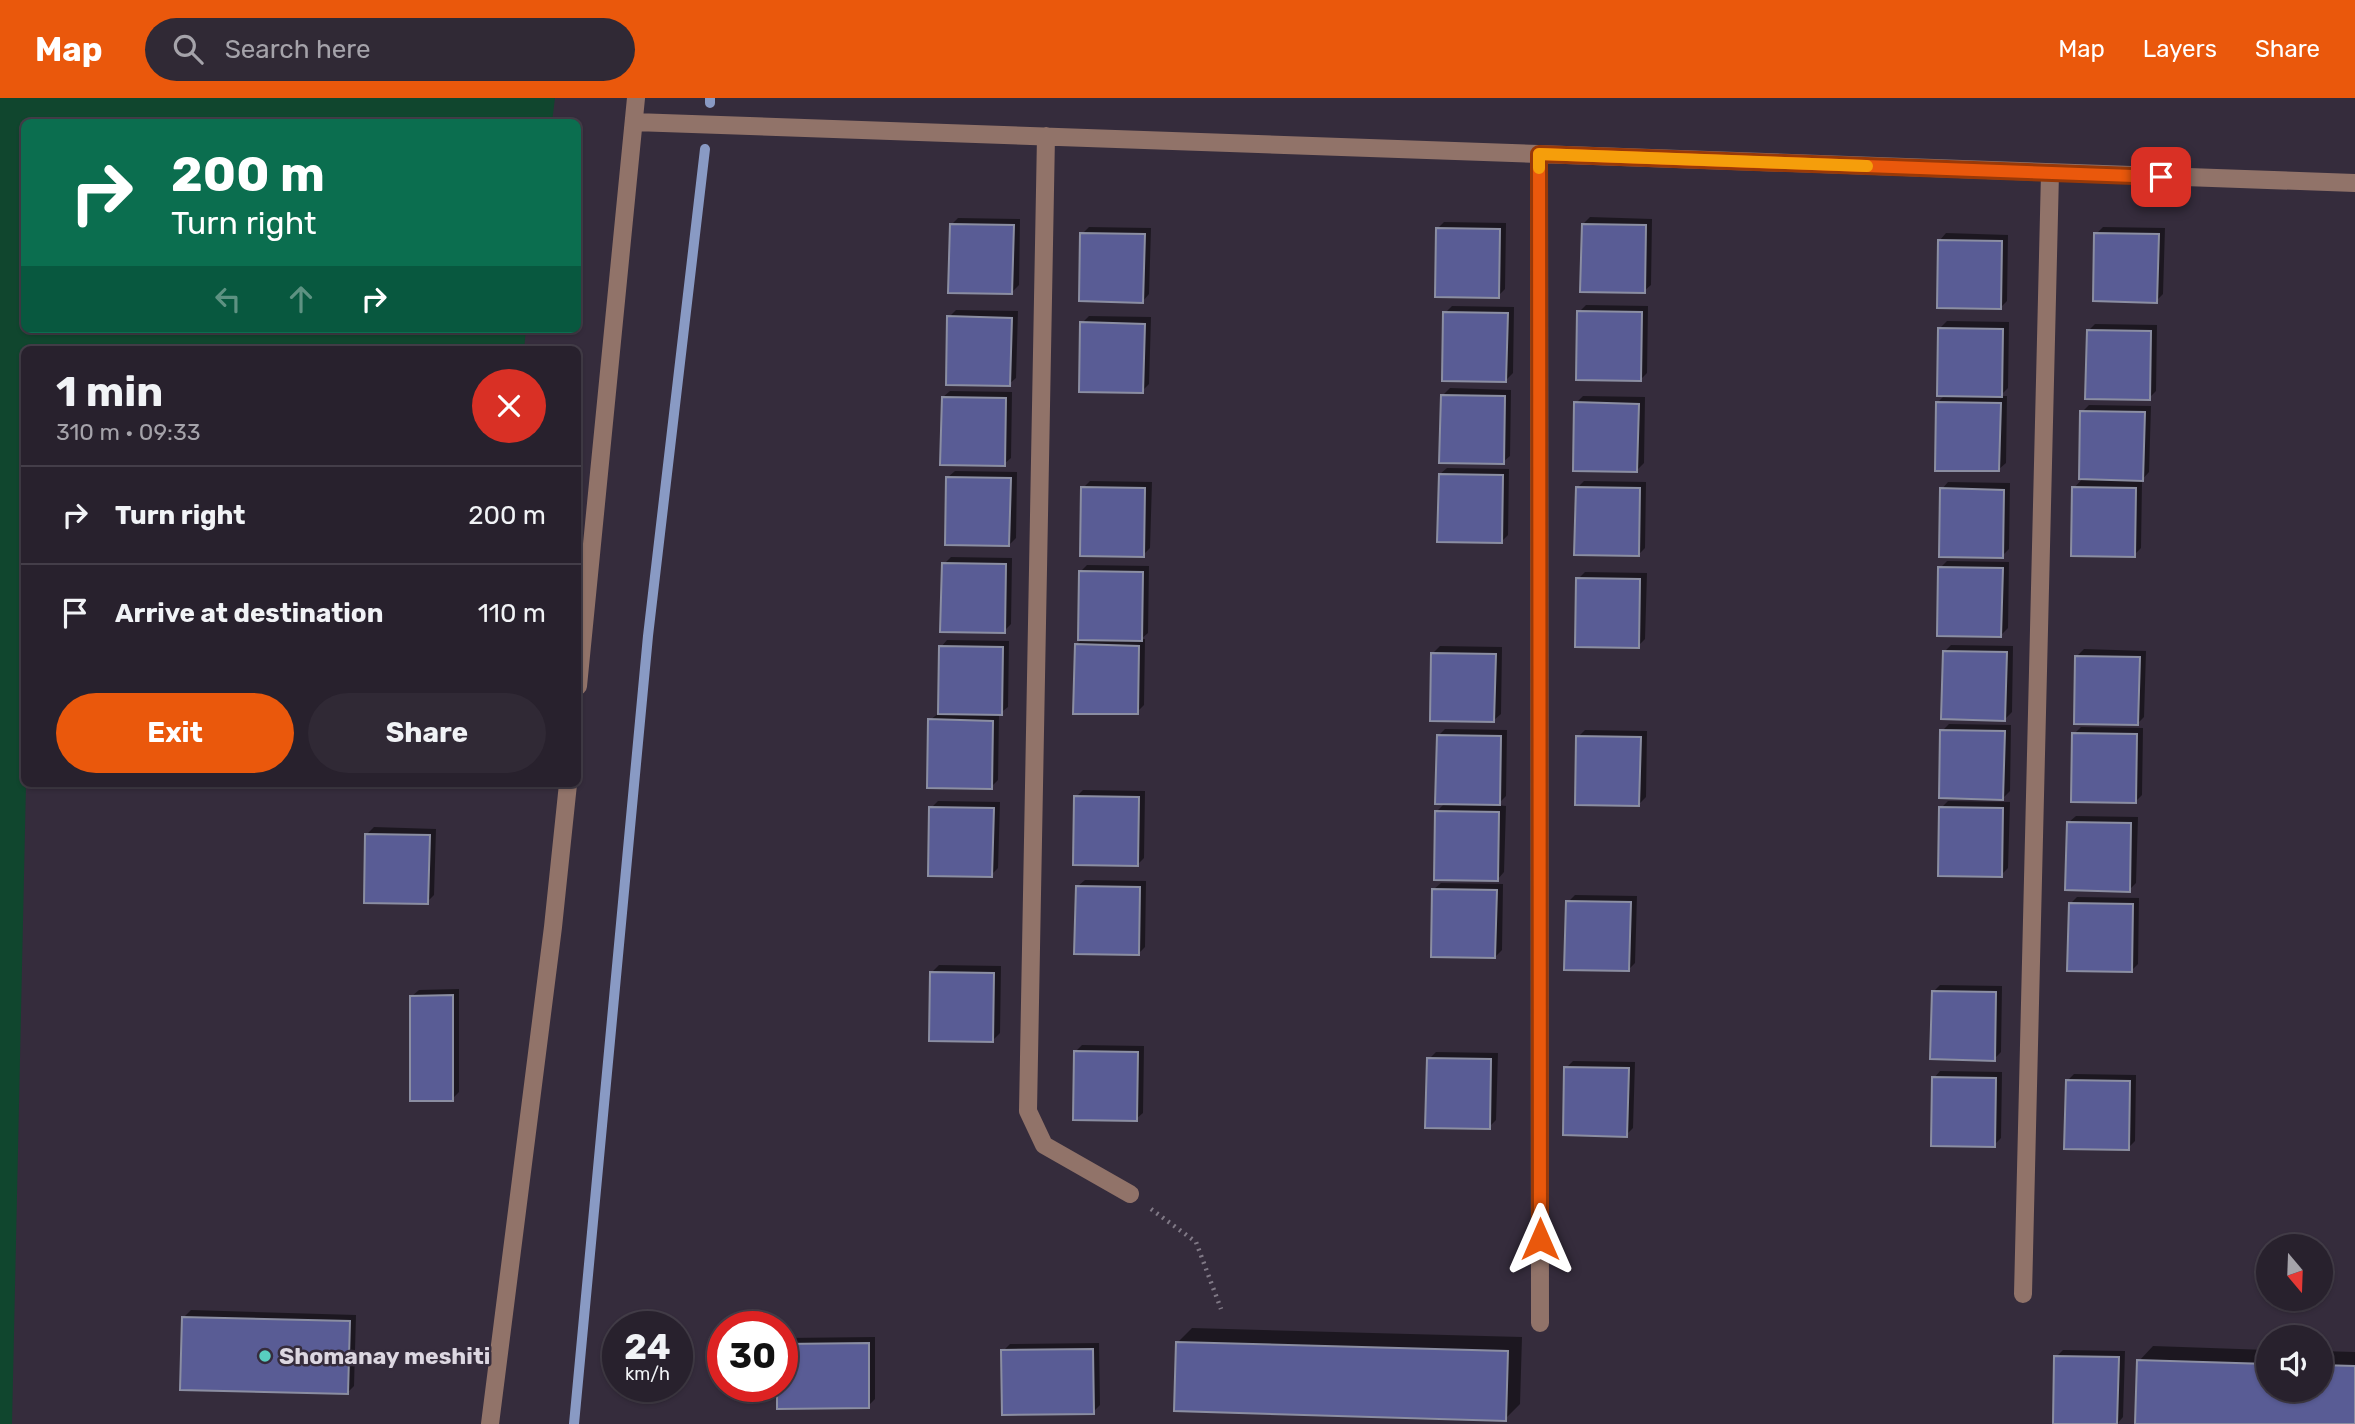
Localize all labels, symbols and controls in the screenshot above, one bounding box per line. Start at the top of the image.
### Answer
search box [145,18,635,81]
text: Map [35,30,103,69]
icon: search [169,30,207,68]
text: Search here [225,34,370,65]
text: Map [2058,35,2105,63]
text: Layers [2143,35,2217,63]
text: Share [2255,35,2320,63]
text: 200 m [171,145,325,203]
icon: right [56,147,147,238]
pin [2131,147,2191,207]
icon: arrive [2142,158,2180,196]
text: Turn right [171,204,316,242]
icon: left [209,280,247,318]
icon: ahead [282,280,320,318]
icon: right [355,280,393,318]
text: 1 min [56,367,163,417]
button: close [472,369,546,443]
text: 310 m · 09:33 [56,418,201,446]
icon: right [56,496,94,534]
text: Turn right [115,500,245,531]
text: 200 m [468,500,546,531]
icon: arrive [56,594,94,632]
text: Arrive at destination [115,598,383,629]
text: 110 m [478,598,546,629]
button: Exit [56,693,294,773]
button: Share [308,693,546,773]
position arrow [1503,1202,1577,1276]
north arrow [2256,1234,2333,1311]
map controls [2256,1234,2333,1402]
speed limit sign: 30 [707,1311,798,1402]
button: sound [2256,1325,2333,1402]
text: 24 [624,1326,671,1368]
place label: Shomanay meshiti [279,1342,490,1370]
marker: Shomanay meshiti [257,1348,273,1364]
text: km/h [625,1363,670,1385]

